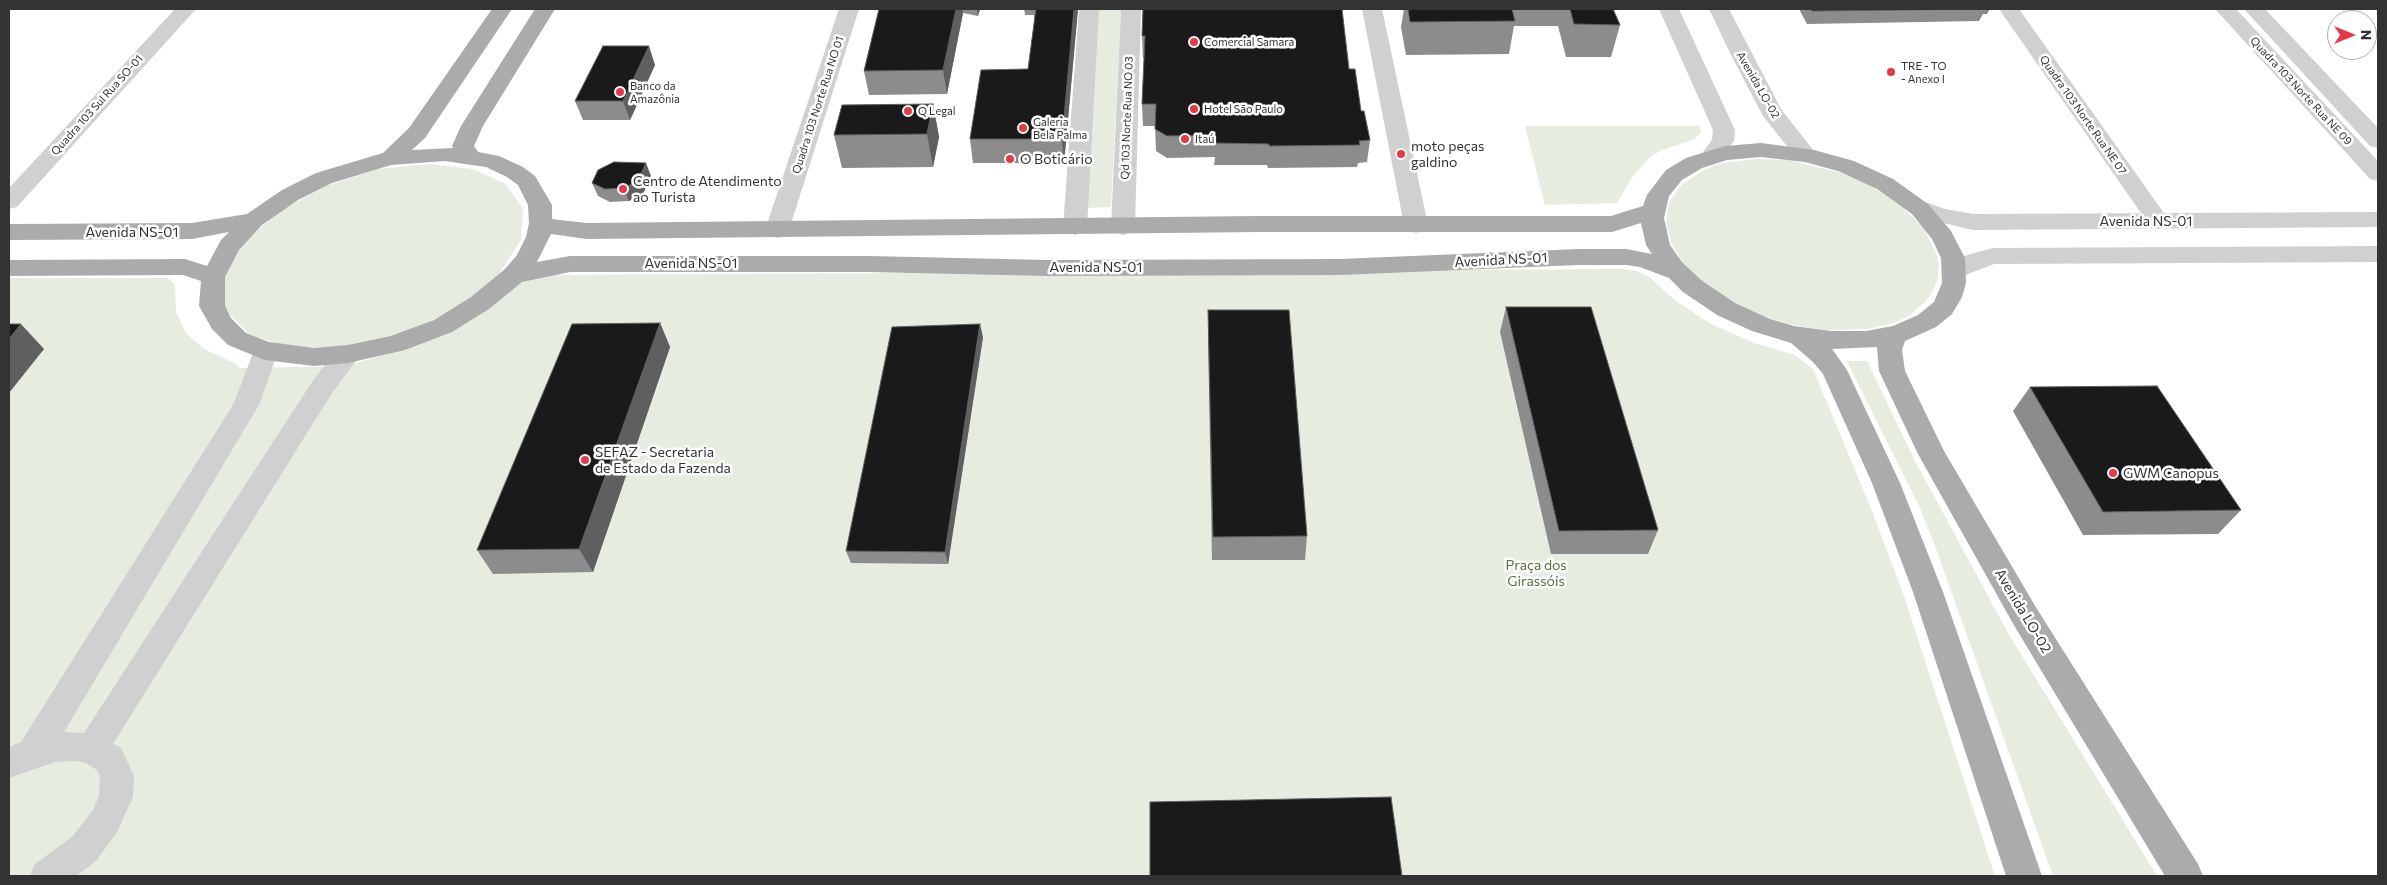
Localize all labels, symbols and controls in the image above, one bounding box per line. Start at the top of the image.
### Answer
north arrow [2327,10,2377,60]
text: N [2358,30,2375,40]
street label: Quadra 103 Norte Rua NE 09 [2247,34,2355,148]
street label: Quadra 103 Norte Rua NO 01 [790,35,846,175]
place label: Comercial Samara [1204,35,1294,49]
marker: Comercial Samara [1188,36,1200,48]
street label: Avenida LO-02 [1734,49,1782,121]
street label: Quadra 103 Sul Rua SO-01 [48,52,146,158]
street label: Quadra 103 Norte Rua NE 07 [2037,53,2129,177]
street label: Qd 103 Norte Rua NO 03 [1118,56,1136,180]
place label: TRE - TO - Anexo I [1901,59,1946,85]
marker: TRE - TO - Anexo I [1885,66,1897,78]
place label: Banco da Amazônia [630,79,680,105]
marker: Banco da Amazônia [614,86,626,98]
place label: Hotel São Paulo [1204,102,1283,116]
marker: Hotel São Paulo [1188,103,1200,115]
place label: Q Legal [918,104,956,118]
marker: Q Legal [902,105,914,117]
place label: Galeria Bela Palma [1033,115,1087,141]
marker: Galeria Bela Palma [1017,122,1029,134]
place label: Itaú [1195,132,1214,146]
marker: Itaú [1179,133,1191,145]
place label: moto peças galdino [1411,138,1484,170]
marker: moto peças galdino [1395,148,1407,160]
place label: O Boticário [1020,151,1092,167]
marker: O Boticário [1004,153,1016,165]
place label: Centro de Atendimento ao Turista [633,173,782,206]
marker: Centro de Atendimento ao Turista [617,183,629,195]
street label: Avenida NS-01 [2100,213,2192,229]
street label: Avenida NS-01 [86,224,178,240]
street label: Avenida NS-01 [1454,249,1548,271]
street label: Avenida NS-01 [645,255,737,271]
street label: Avenida NS-01 [1050,259,1142,275]
place label: SEFAZ - Secretaria de Estado da Fazenda [595,444,731,477]
marker: SEFAZ - Secretaria de Estado da Fazenda [579,454,591,466]
place label: GWM Canopus [2123,465,2219,481]
marker: GWM Canopus [2107,467,2119,479]
park label: Praça dos Girassóis [1505,557,1567,590]
street label: Avenida LO-02 [1991,566,2055,656]

